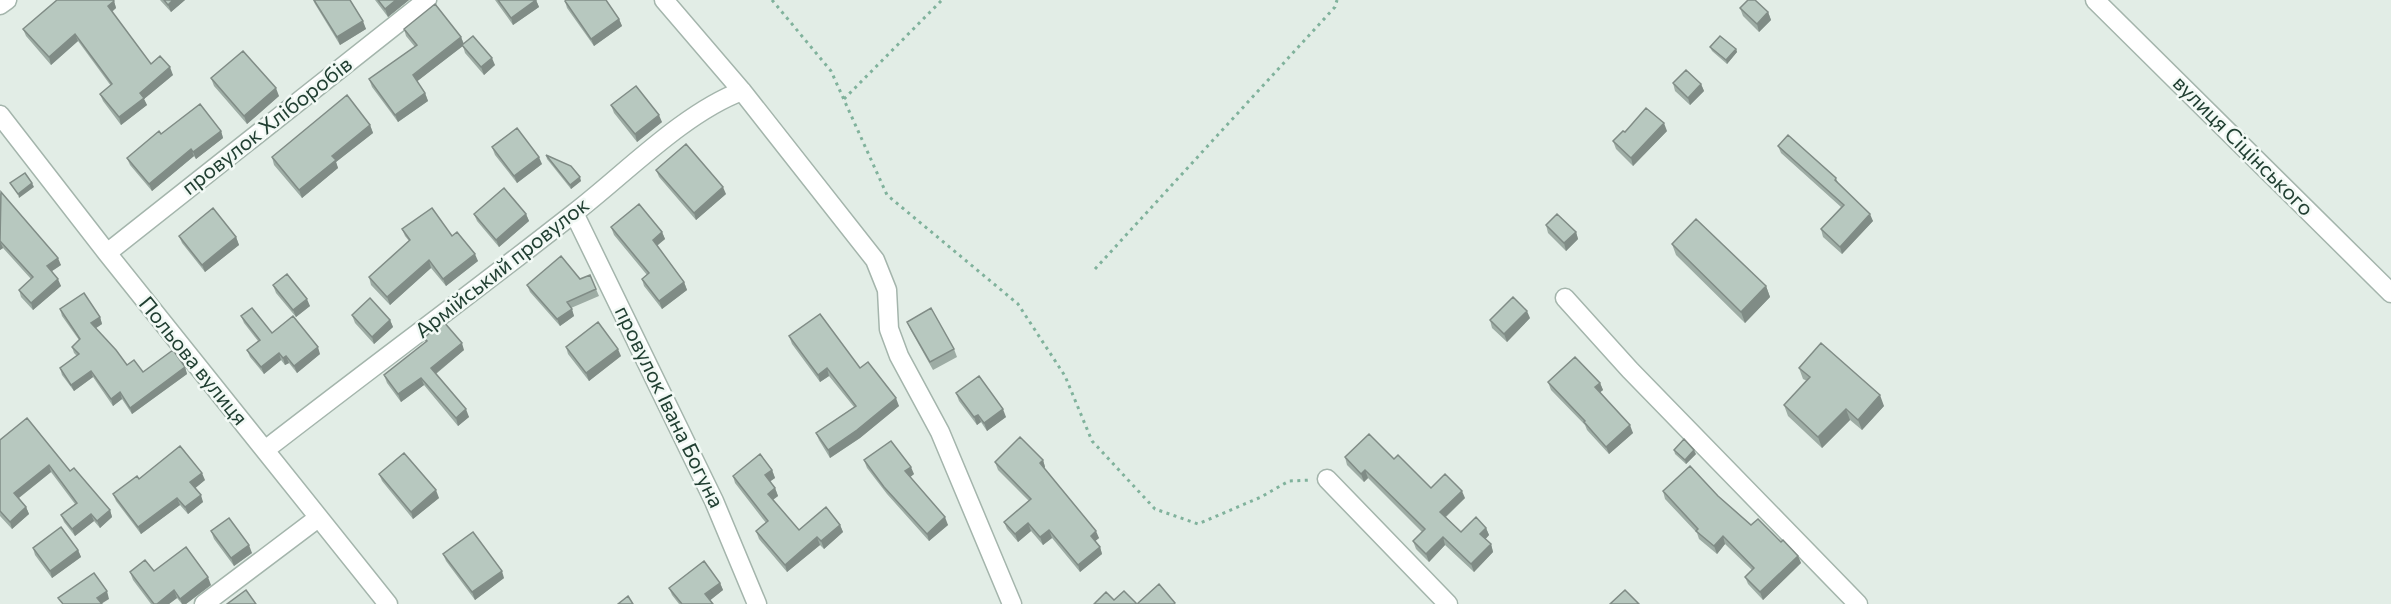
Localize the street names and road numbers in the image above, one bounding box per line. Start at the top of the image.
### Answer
street label: провулок Хліборобів [176,51,356,199]
street label: вулиця Сіцінського [2169,70,2319,220]
street label: Армійський провулок [409,191,593,342]
street label: Польова вулиця [135,291,254,429]
street label: провулок Івана Богуна [611,301,730,511]

